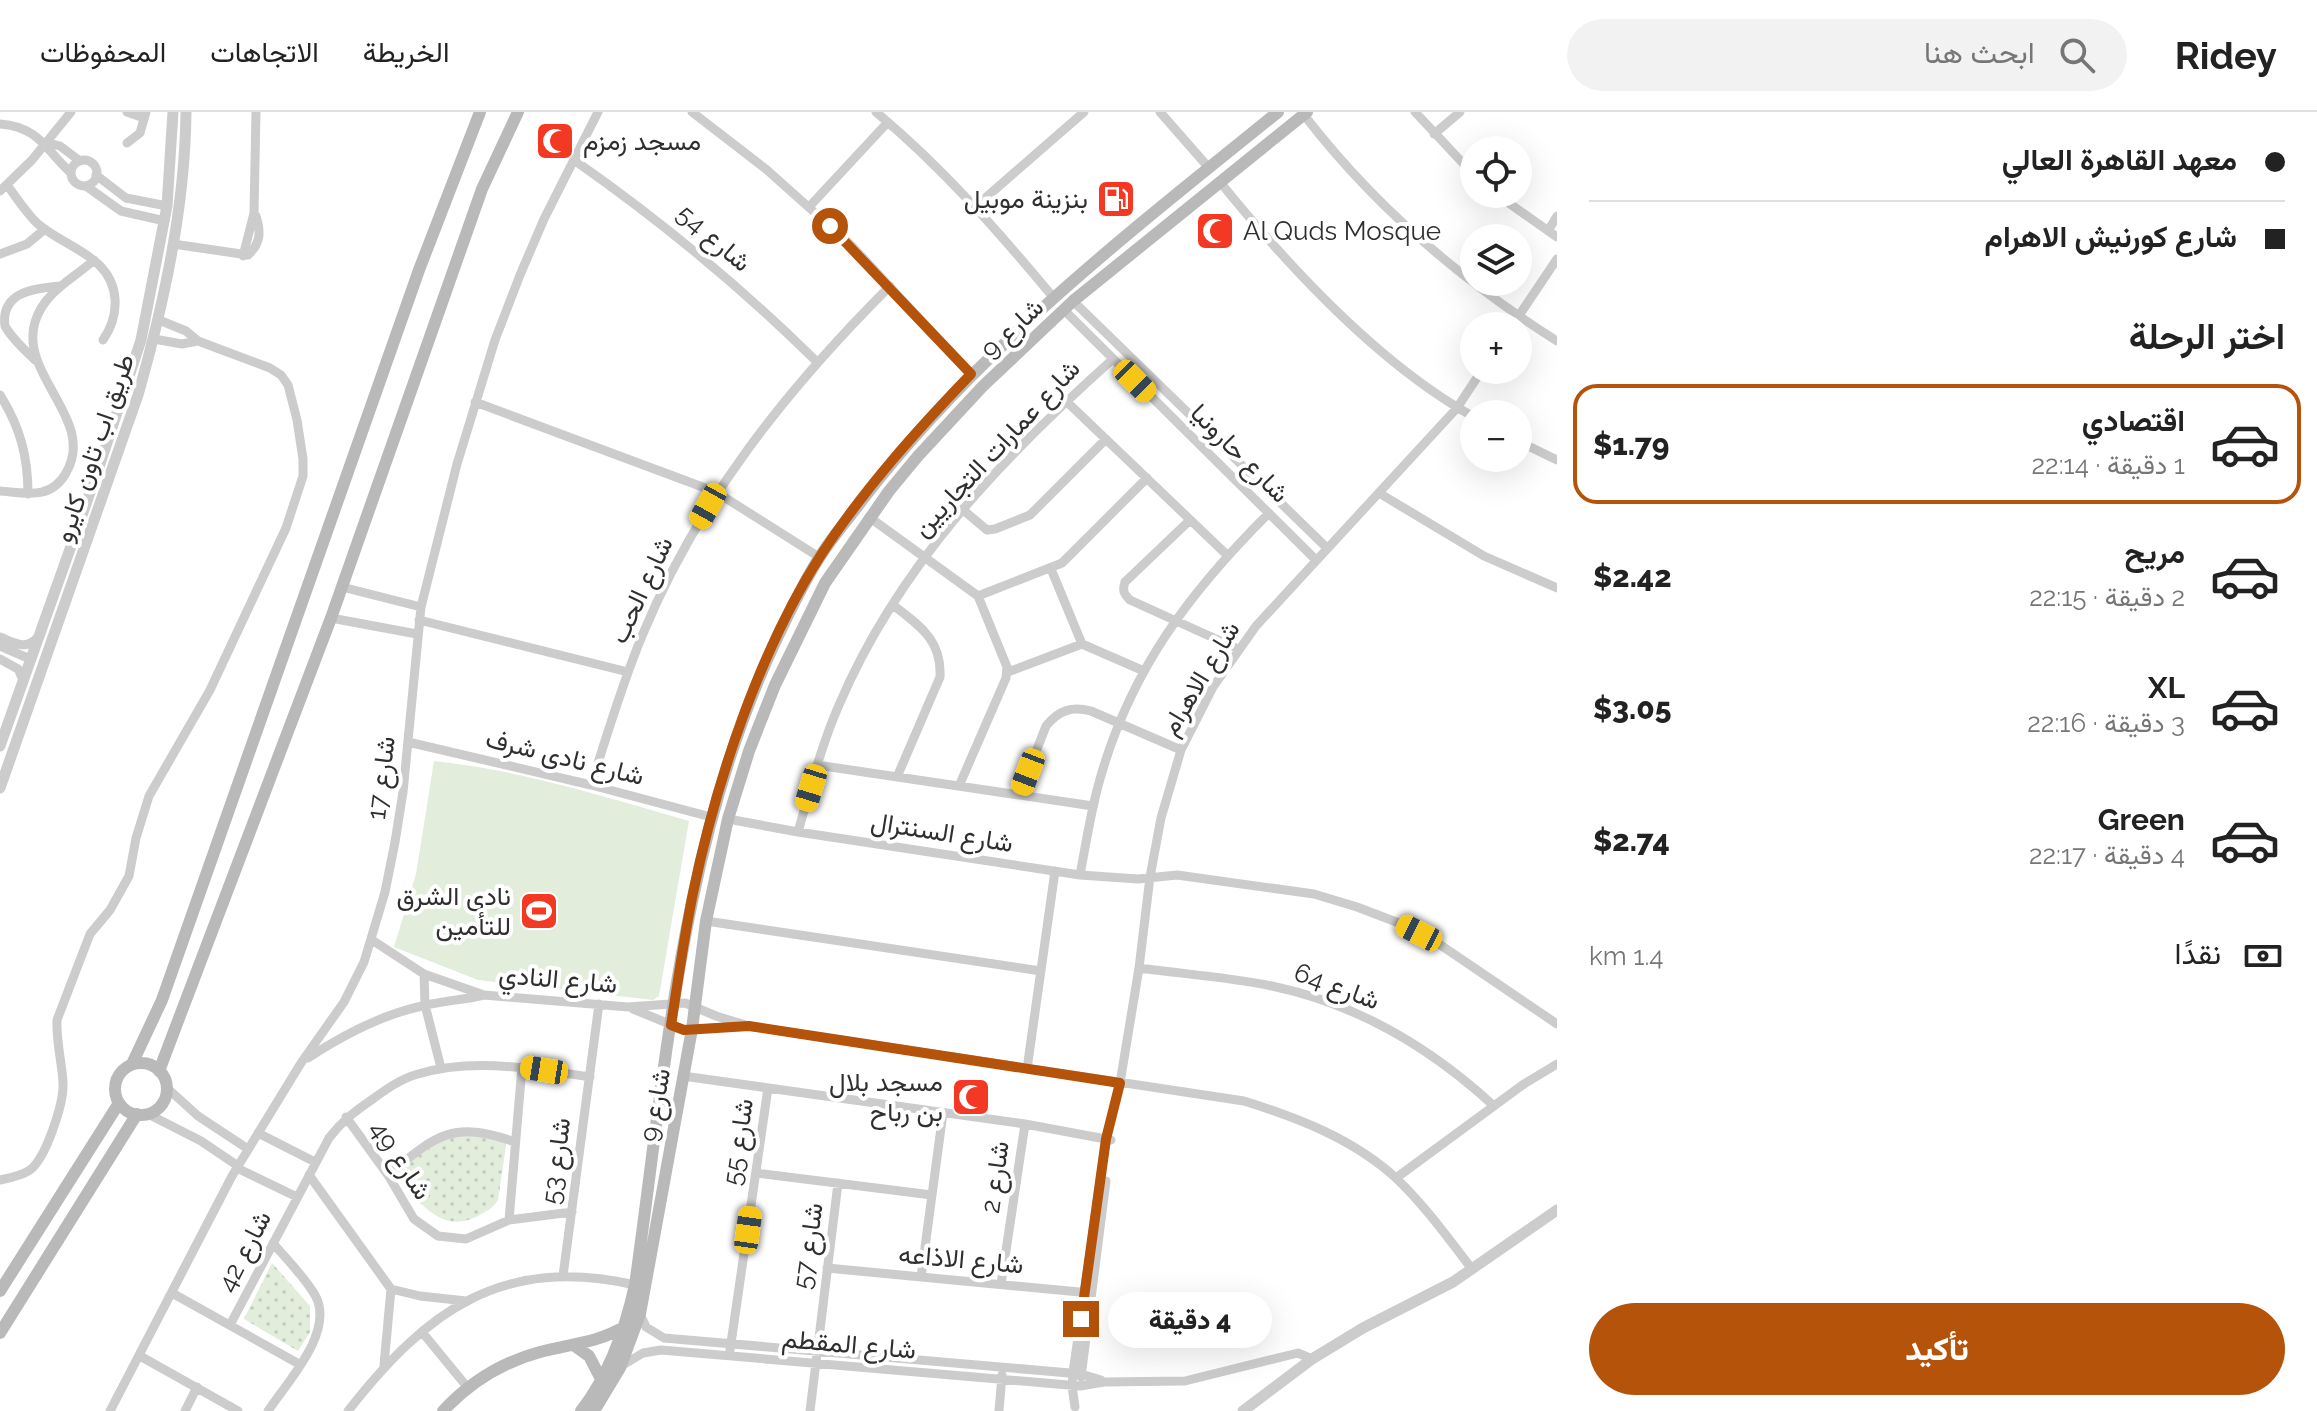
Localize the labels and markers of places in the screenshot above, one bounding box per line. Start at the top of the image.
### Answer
mosque icon: مسجد زمزم [534,120,576,162]
place label: مسجد زمزم [583,126,701,158]
fuel station icon: بنزينة موبيل [1095,178,1137,220]
place label: بنزينة موبيل [964,184,1088,215]
mosque icon: Al Quds Mosque [1194,210,1236,252]
place label: Al Quds Mosque [1243,216,1441,246]
place label: نادى الشرق للتأمين [397,881,511,942]
sports icon: نادى الشرق للتأمين [518,890,560,932]
place label: مسجد بلال بن رباح [829,1067,943,1130]
mosque icon: مسجد بلال بن رباح [950,1076,992,1118]

